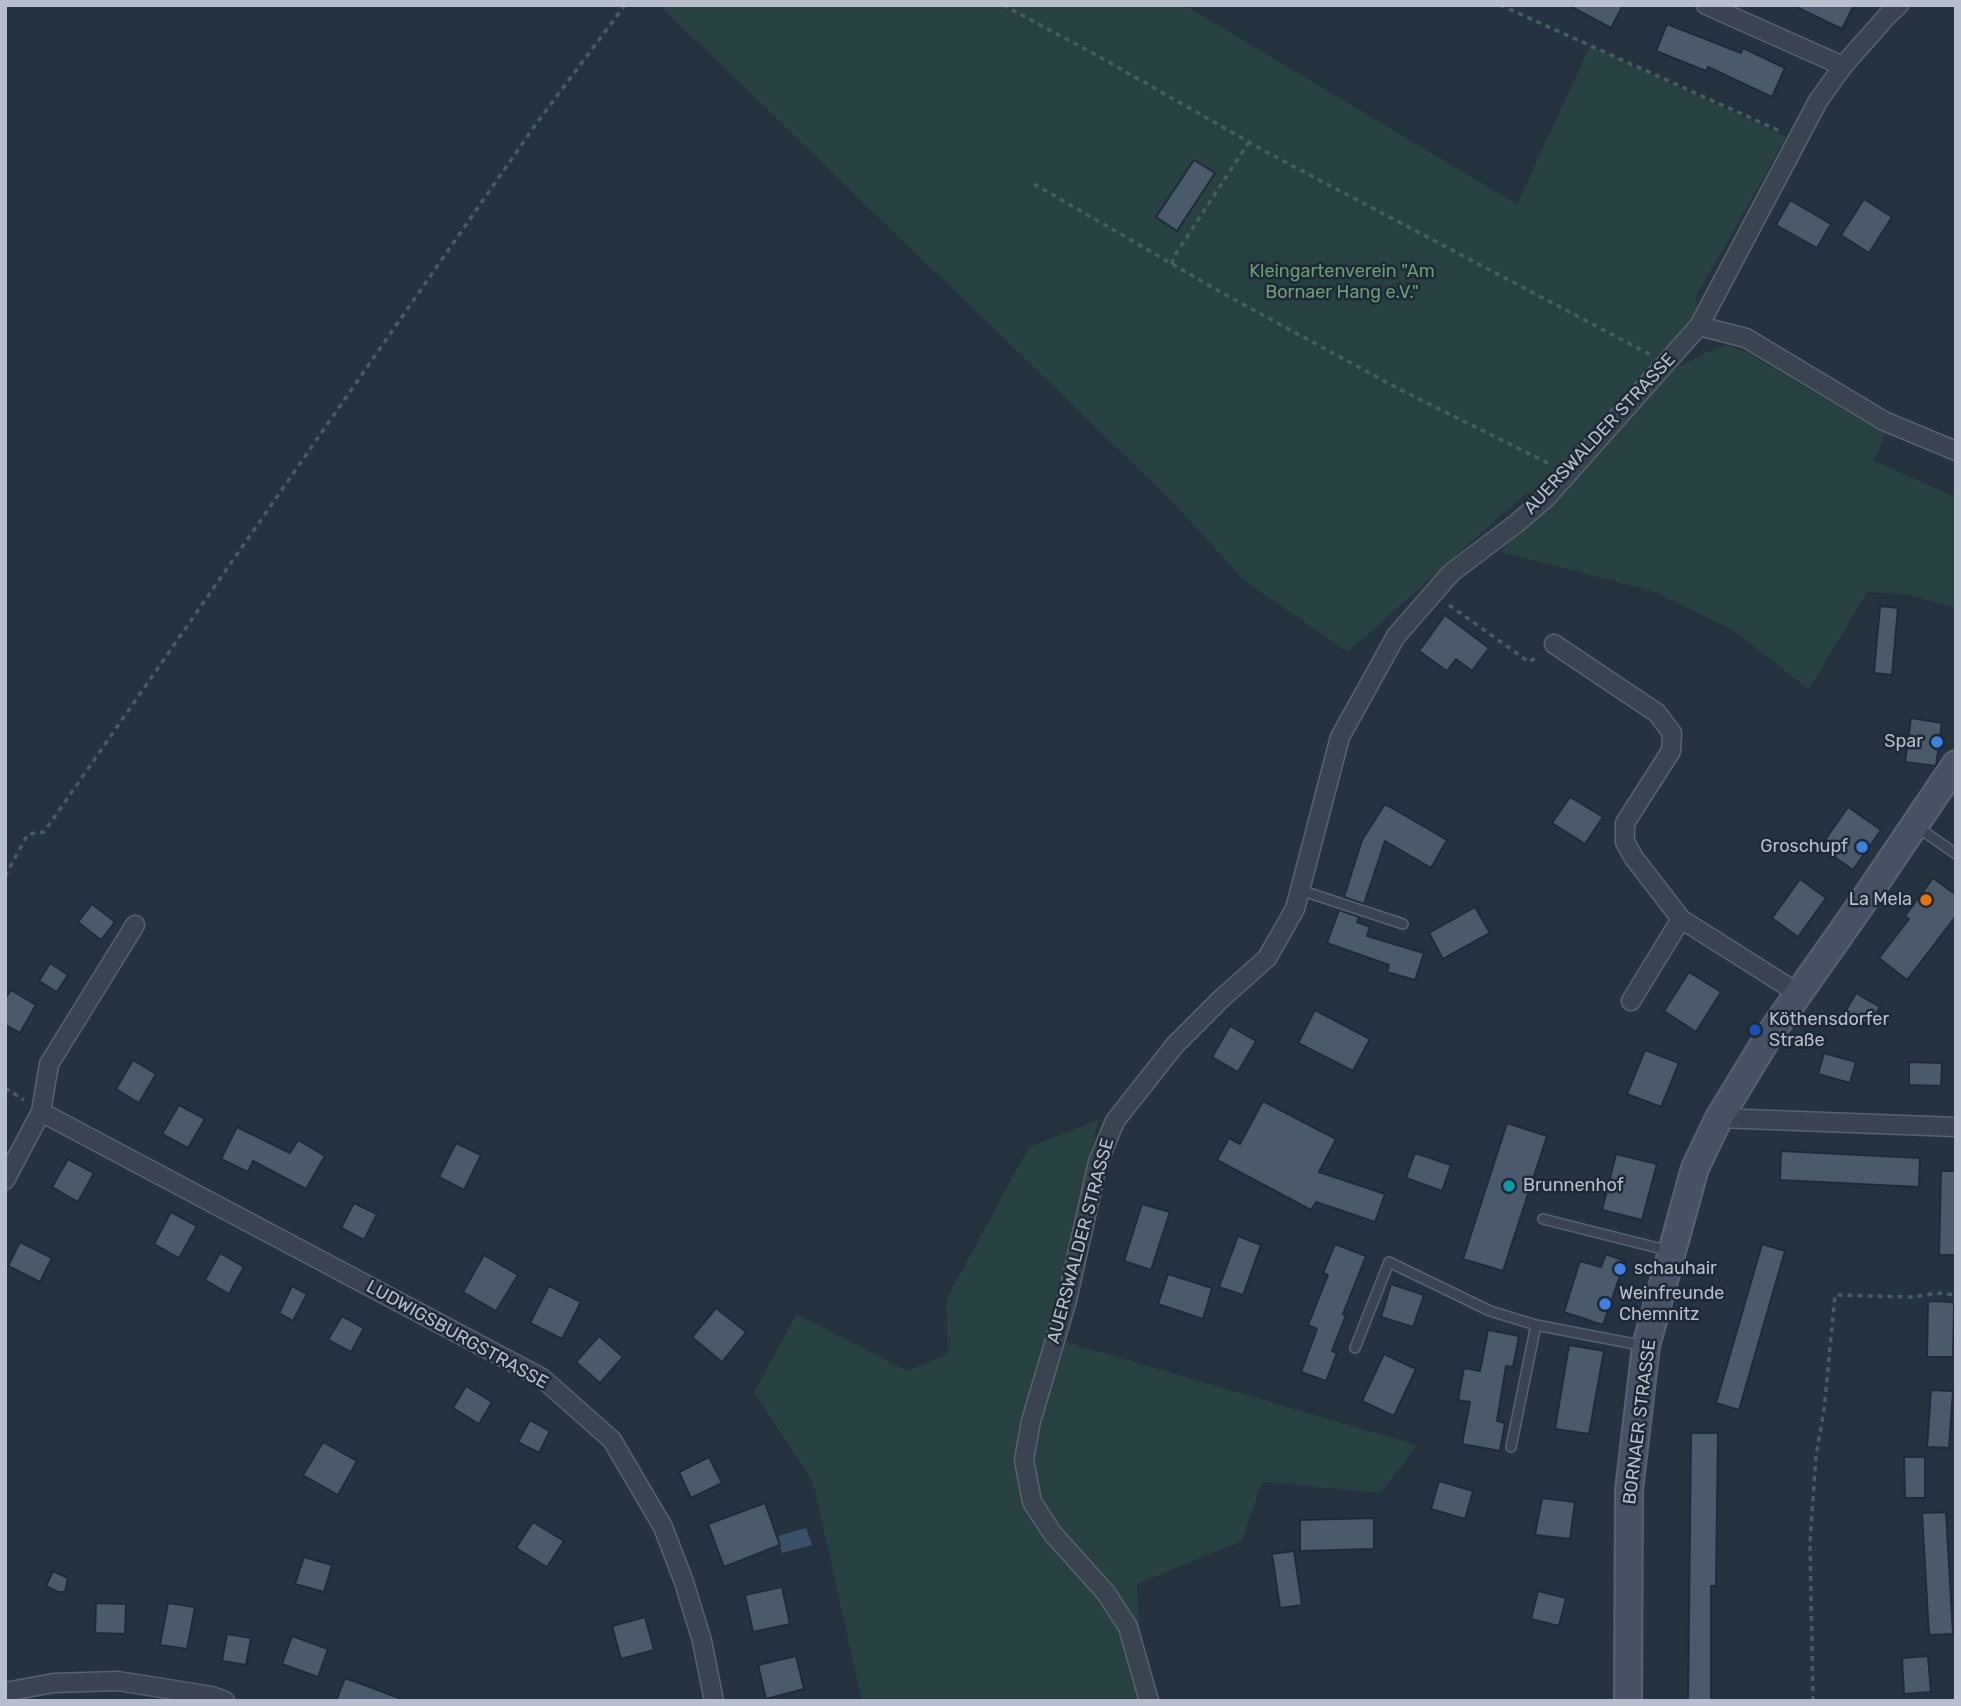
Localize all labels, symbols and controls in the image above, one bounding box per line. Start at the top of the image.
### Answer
park label: Kleingartenverein "Am Bornaer Hang e.V." [1249,261,1435,304]
street label: AUERSWALDER STRASSE [1520,349,1680,519]
place label: Spar [1884,731,1923,753]
marker: Spar [1929,734,1945,750]
place label: Groschupf [1760,836,1848,858]
marker: Groschupf [1854,839,1870,855]
place label: La Mela [1849,889,1912,911]
marker: La Mela [1918,892,1934,908]
place label: Köthensdorfer Straße [1769,1009,1889,1052]
marker: Köthensdorfer Straße [1747,1022,1763,1038]
street label: AUERSWALDER STRASSE [1043,1136,1119,1346]
place label: Brunnenhof [1523,1175,1624,1197]
marker: Brunnenhof [1501,1178,1517,1194]
place label: schauhair [1634,1258,1717,1280]
marker: schauhair [1612,1261,1628,1277]
street label: LUDWIGSBURGSTRASSE [362,1276,552,1394]
place label: Weinfreunde Chemnitz [1619,1283,1724,1326]
marker: Weinfreunde Chemnitz [1597,1296,1613,1312]
street label: BORNAER STRASSE [1619,1338,1661,1506]

